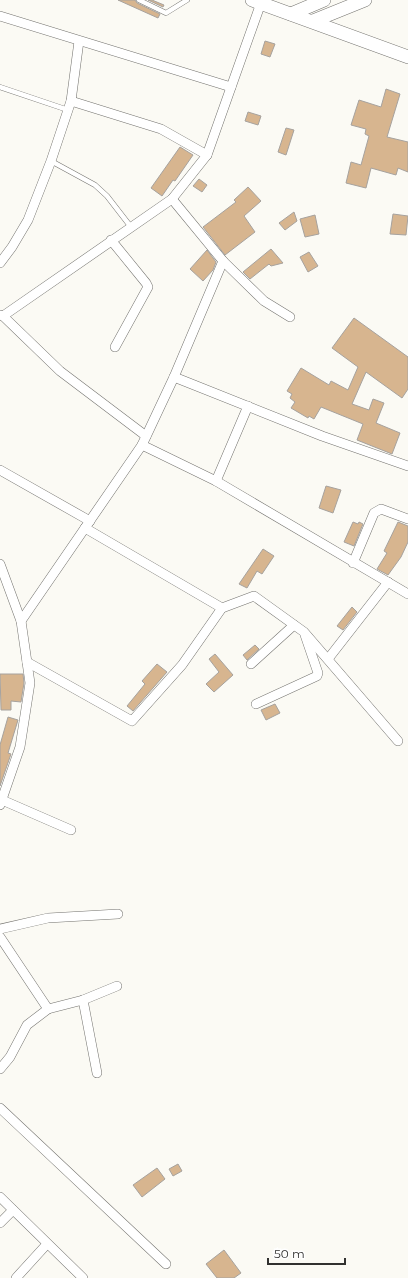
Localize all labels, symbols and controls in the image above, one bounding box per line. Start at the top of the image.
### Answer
scale bar [268,1240,345,1266]
text: 50 m [274,1246,305,1261]

